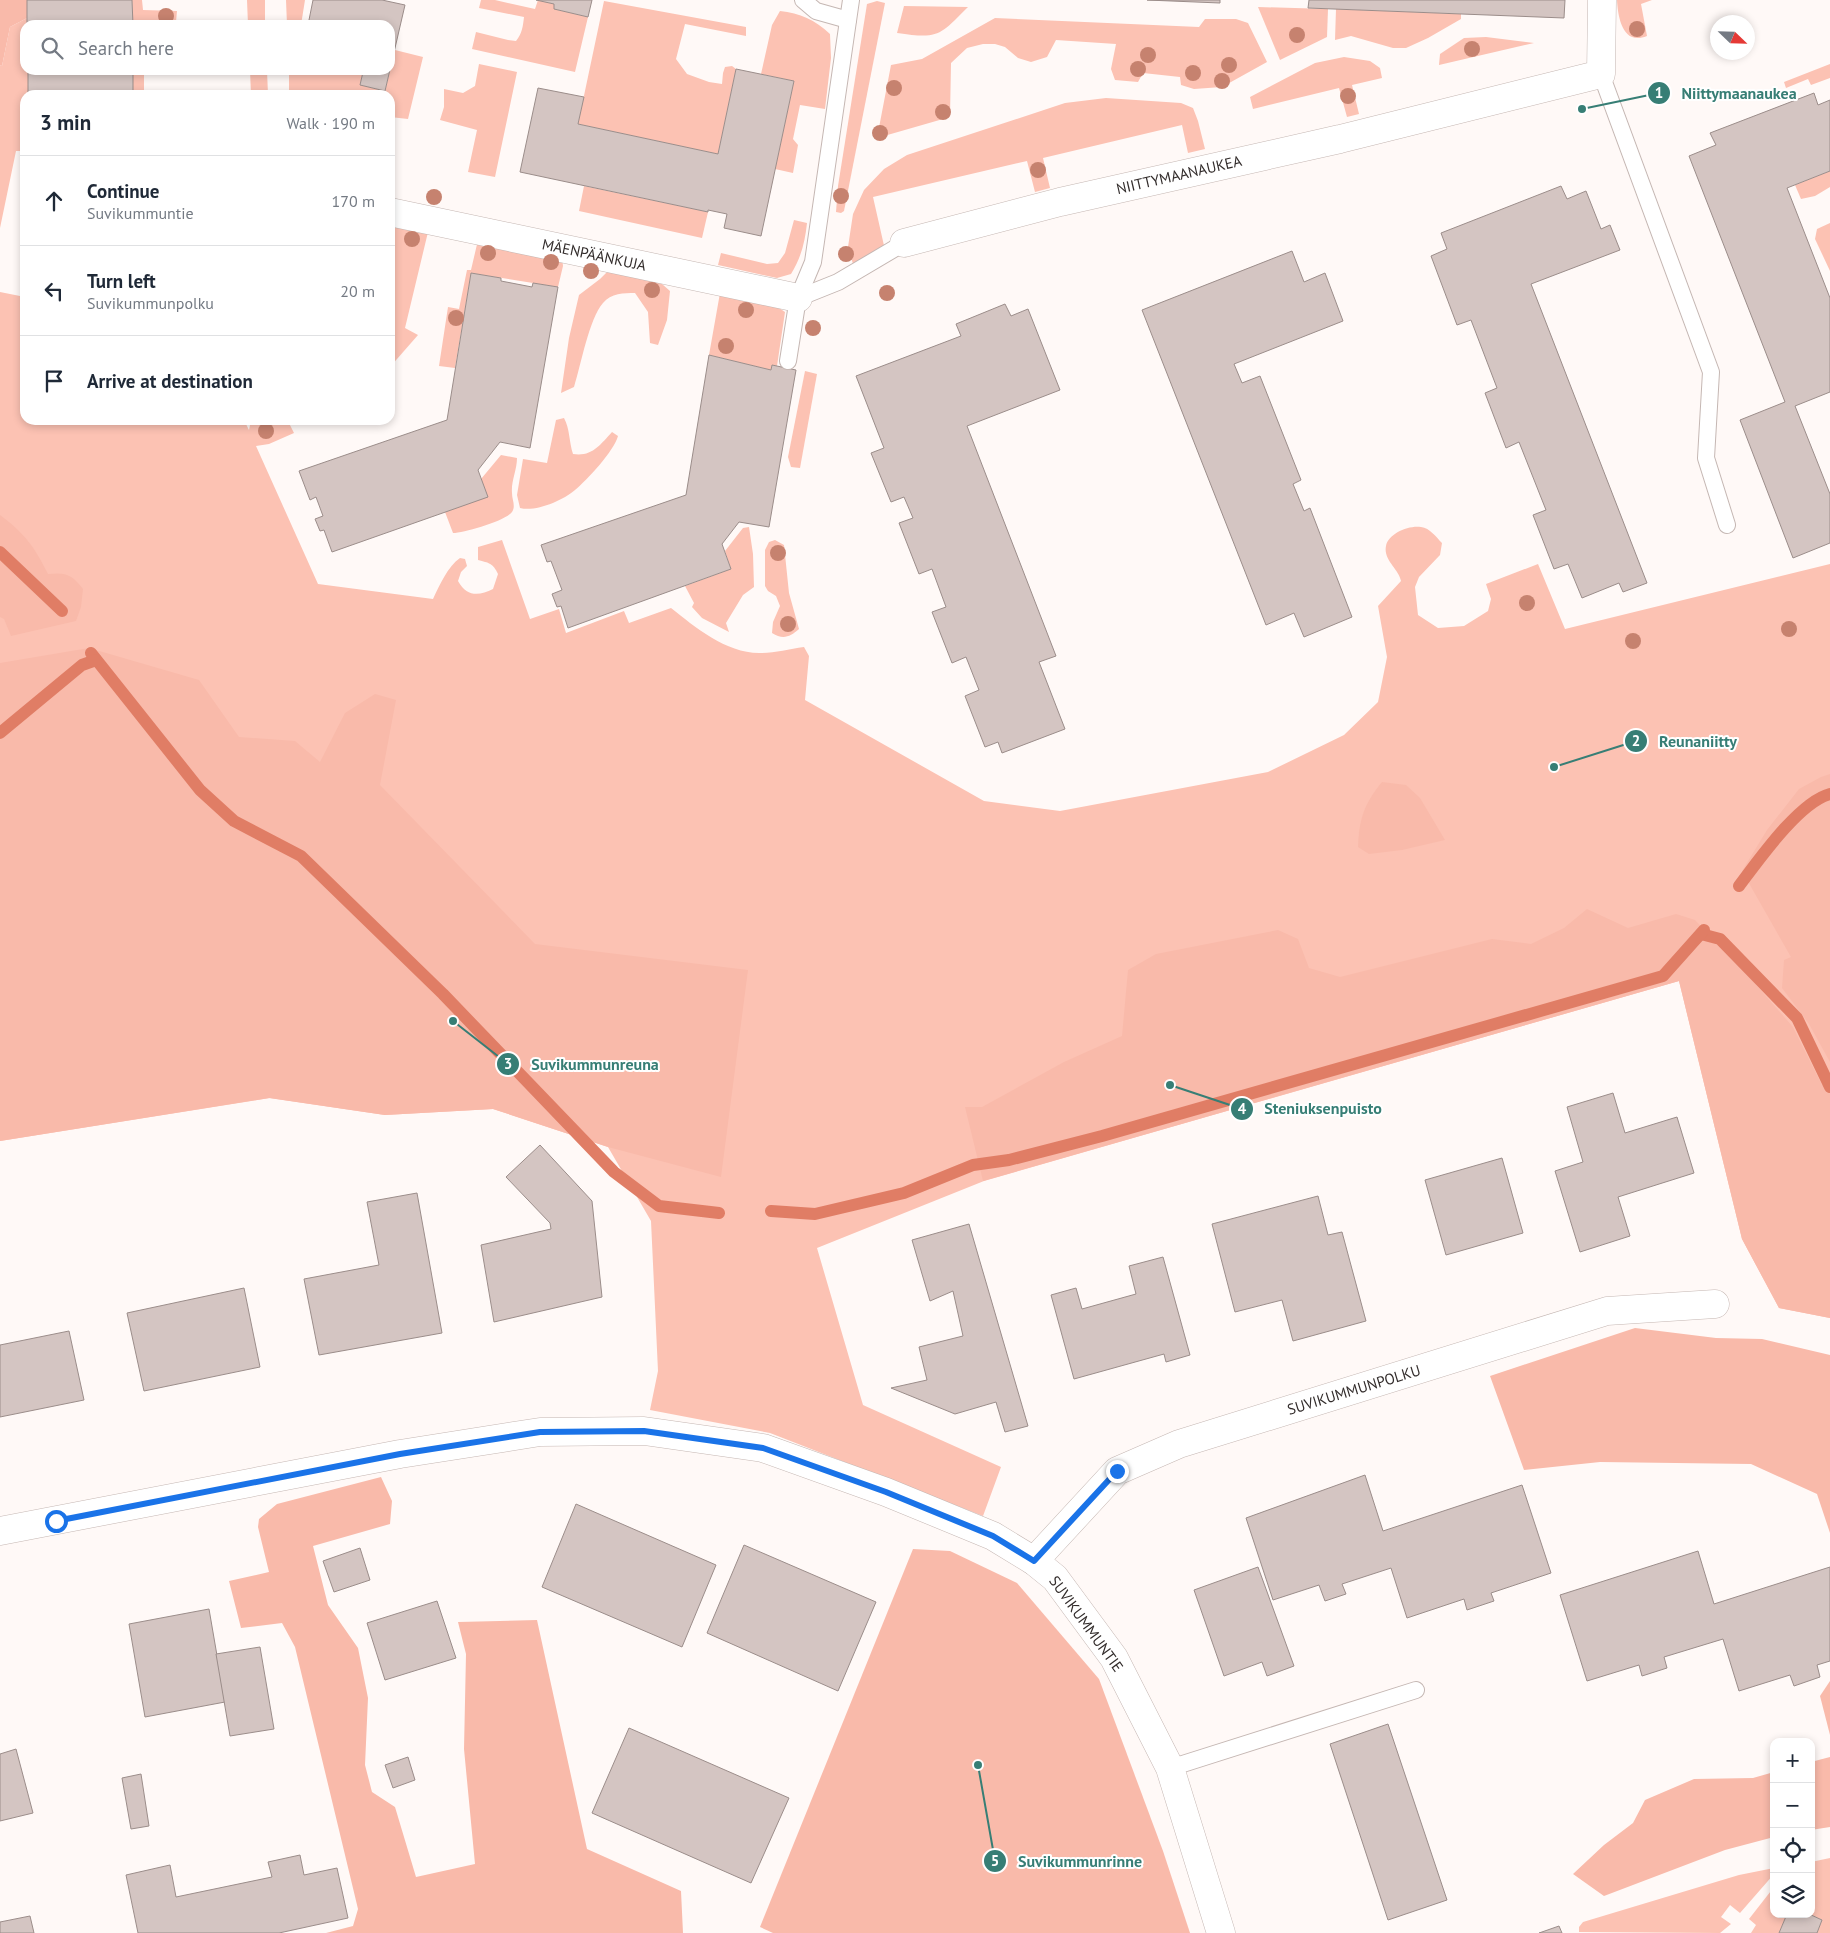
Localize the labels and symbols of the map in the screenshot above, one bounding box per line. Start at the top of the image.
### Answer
north arrow [1710,15,1755,60]
callout: Niittymaanaukea [1646,77,1807,108]
text: 1 [1655,83,1663,102]
text: Niittymaanaukea [1681,83,1797,103]
street label: NIITTYMAANAUKEA [1114,151,1244,198]
street label: MÄENPÄÄNKUJA [540,234,648,275]
callout: Reunaniitty [1624,726,1747,757]
text: 2 [1632,731,1640,750]
text: Reunaniitty [1659,731,1737,751]
callout: Suvikummunreuna [496,1048,668,1079]
text: 3 [504,1054,512,1073]
text: Suvikummunreuna [531,1054,659,1074]
callout: Steniuksenpuisto [1229,1093,1392,1124]
text: Steniuksenpuisto [1264,1098,1382,1118]
text: 4 [1238,1099,1247,1118]
street label: SUVIKUMMUNPOLKU [1285,1360,1423,1419]
route end [1106,1460,1129,1483]
route start [45,1510,68,1533]
street label: SUVIKUMMUNTIE [1045,1572,1128,1675]
callout: Suvikummunrinne [983,1846,1152,1877]
text: 5 [991,1851,999,1870]
text: Suvikummunrinne [1018,1851,1142,1871]

